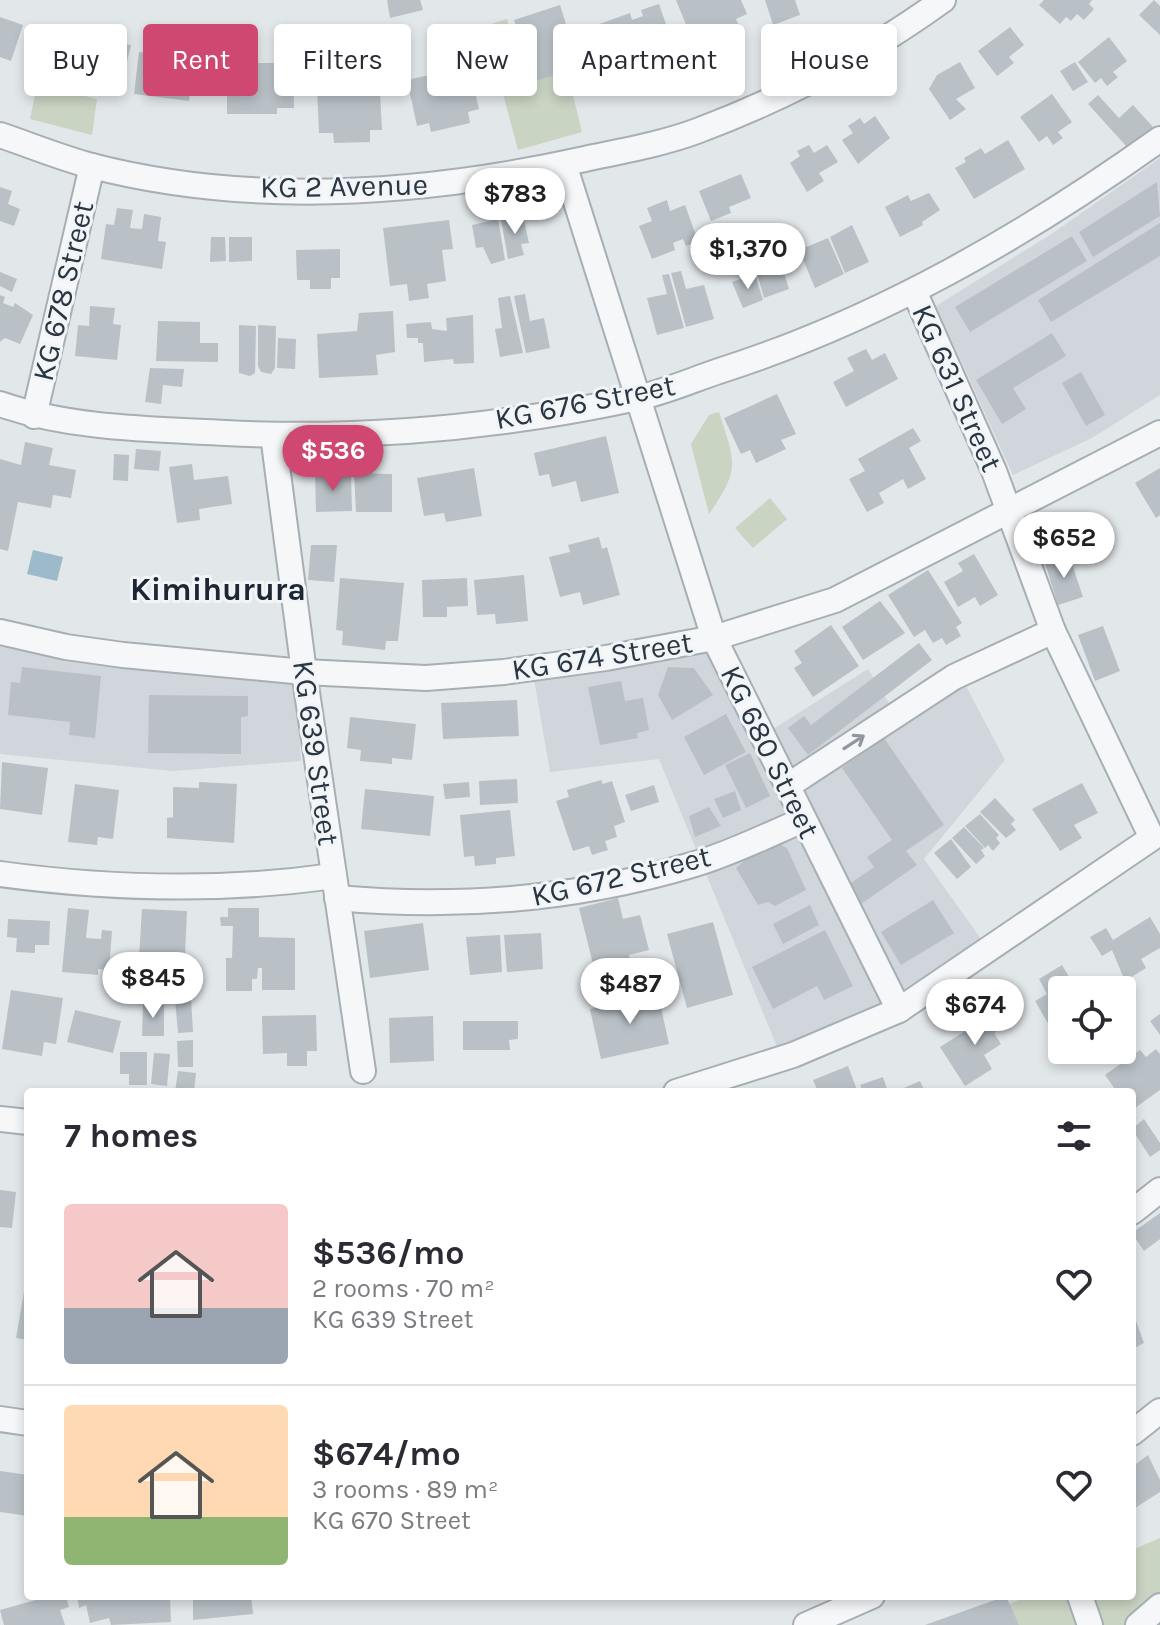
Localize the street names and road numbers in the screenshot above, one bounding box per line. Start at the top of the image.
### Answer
street label: KG 2 Avenue [260,167,428,205]
street label: KG 678 Street [25,197,101,385]
street label: KG 631 Street [904,299,1010,477]
street label: KG 676 Street [492,367,678,437]
street label: KG 674 Street [509,624,695,688]
street label: KG 639 Street [285,658,347,848]
street label: KG 680 Street [713,660,827,844]
street label: KG 672 Street [528,838,714,914]

